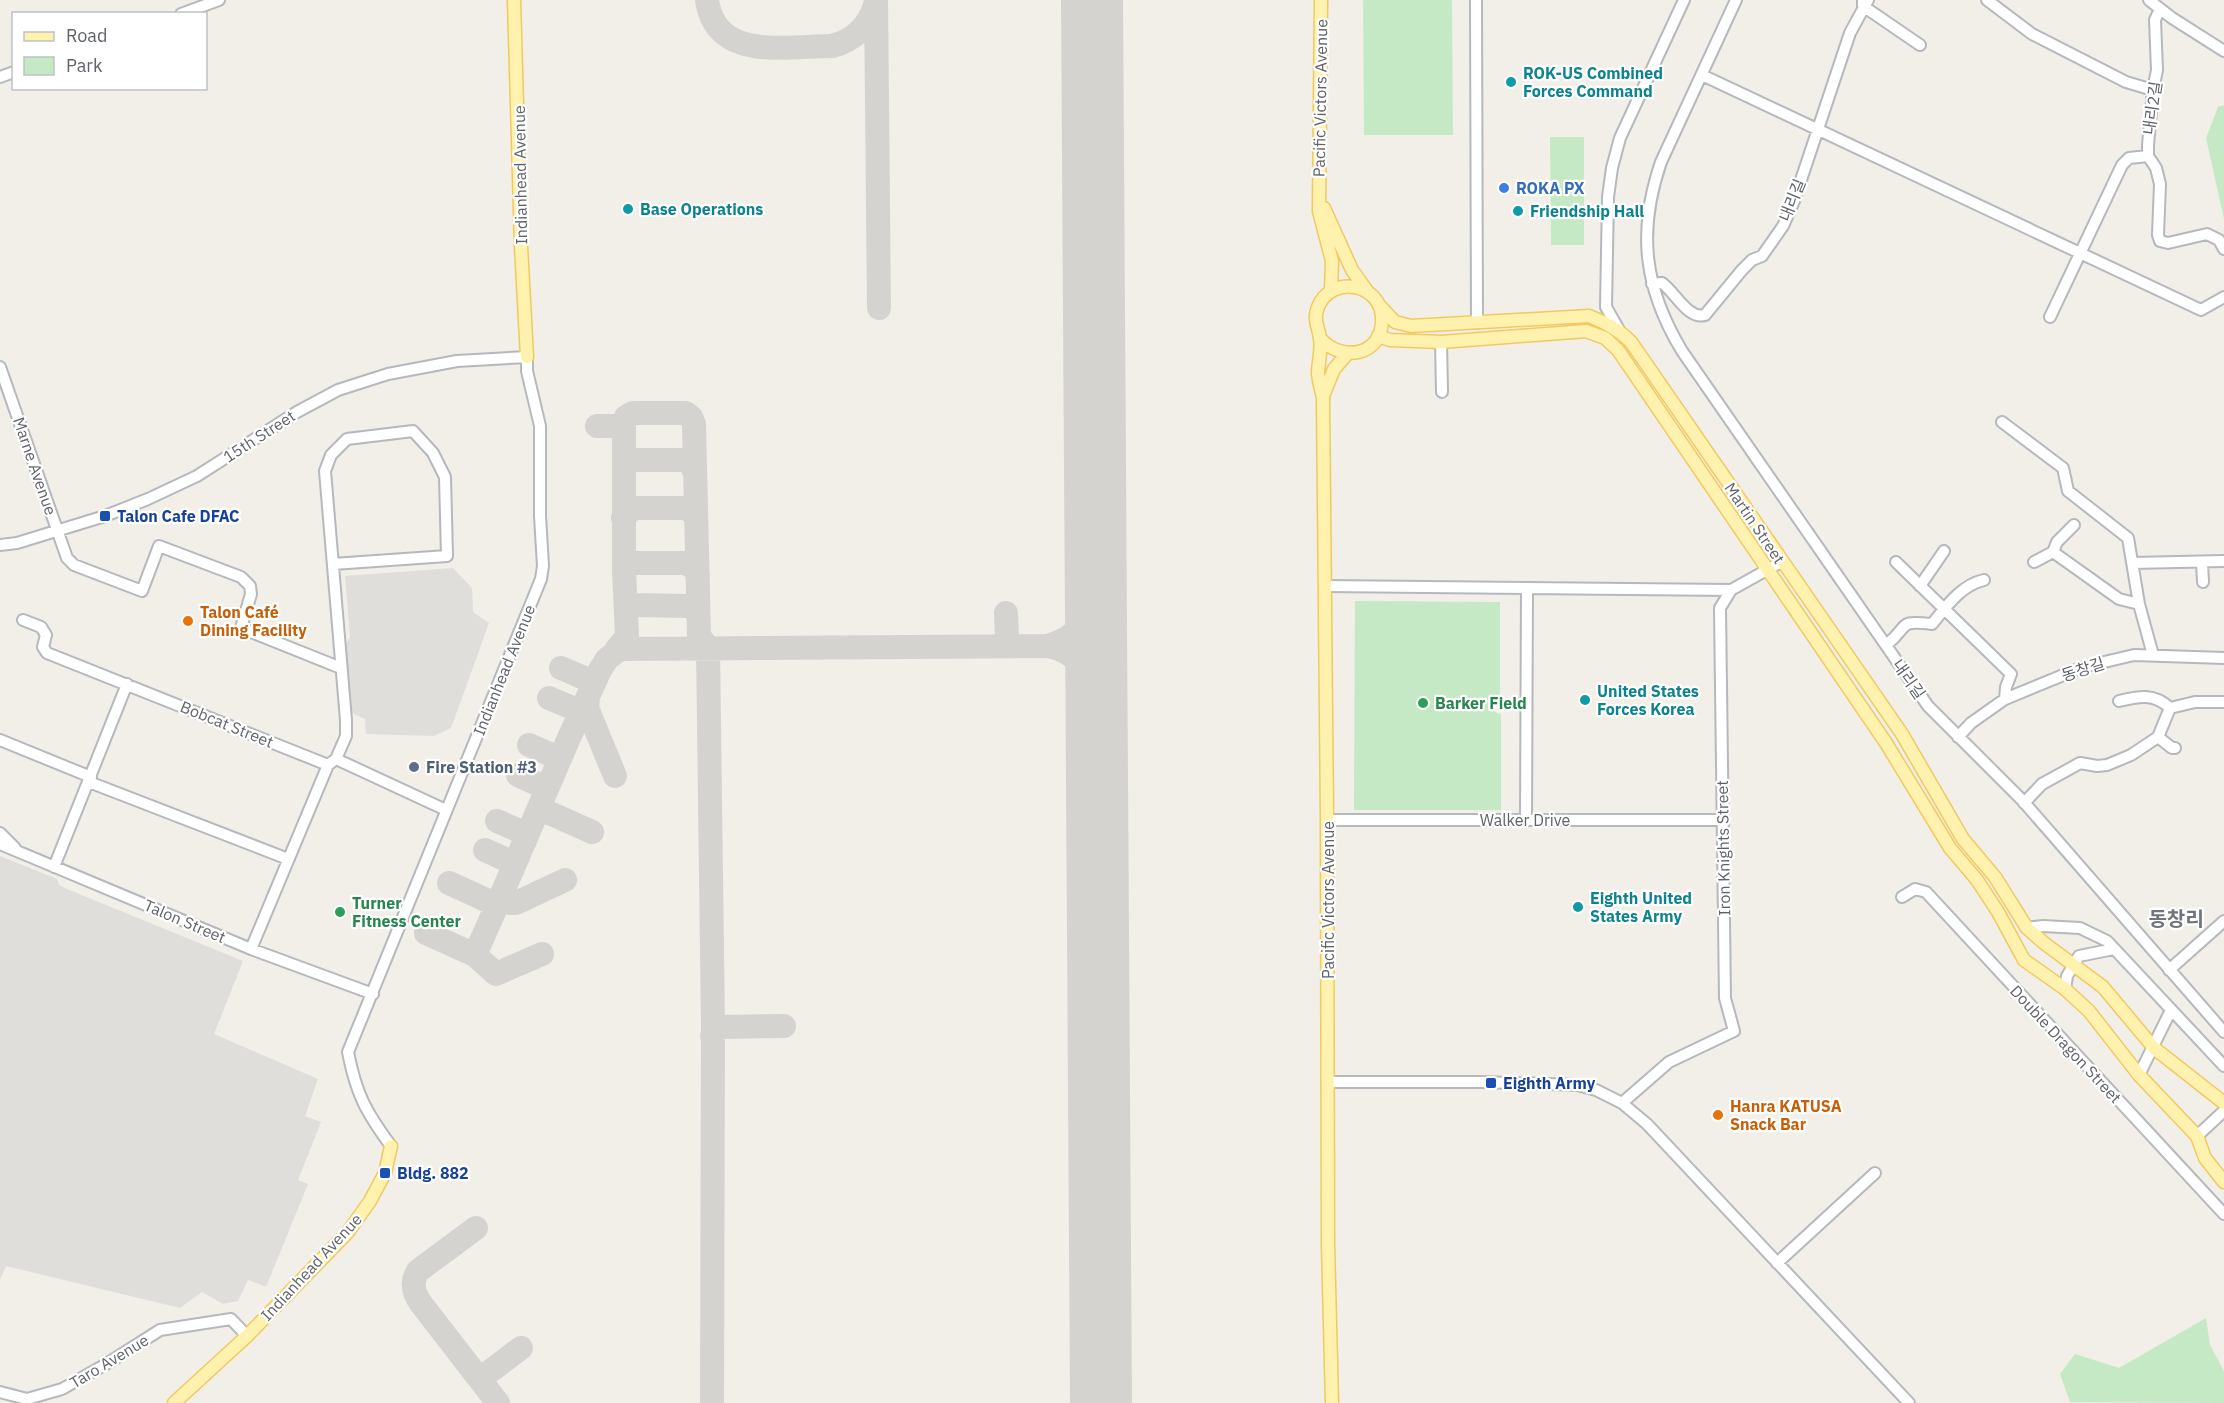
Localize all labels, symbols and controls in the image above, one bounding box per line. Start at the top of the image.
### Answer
legend [12,12,207,90]
street label: Pacific Victors Avenue [1309,19,1331,177]
text: Road [66,24,107,47]
text: Park [66,54,103,77]
place label: ROK-US Combined Forces Command [1523,63,1663,101]
marker: ROK-US Combined Forces Command [1504,75,1518,89]
street label: 내리2길 [2138,80,2166,136]
street label: Indianhead Avenue [509,105,531,245]
street label: 내리길 [1774,176,1810,224]
place label: ROKA PX [1516,178,1585,198]
marker: ROKA PX [1497,181,1511,195]
place label: Base Operations [640,199,763,219]
place label: Friendship Hall [1530,201,1644,221]
marker: Base Operations [621,202,635,216]
marker: Friendship Hall [1511,204,1525,218]
street label: 15th Street [219,405,299,467]
street label: Marne Avenue [9,414,61,518]
street label: Martin Street [1720,479,1790,567]
place label: Talon Cafe DFAC [117,506,240,526]
marker: Talon Cafe DFAC [98,509,112,523]
street label: Indianhead Avenue [469,601,539,738]
place label: Talon Café Dining Facility [200,602,307,640]
marker: Talon Café Dining Facility [181,614,195,628]
street label: 동창길 [2059,653,2107,685]
street label: 내리길 [1888,655,1930,703]
place label: United States Forces Korea [1597,681,1699,719]
place label: Barker Field [1435,693,1527,713]
marker: United States Forces Korea [1578,693,1592,707]
street label: Bobcat Street [178,696,276,752]
marker: Barker Field [1416,696,1430,710]
place label: Fire Station #3 [426,757,537,777]
marker: Fire Station #3 [407,760,421,774]
street label: Iron Knights Street [1712,780,1734,916]
street label: Walker Drive [1480,810,1571,830]
street label: Pacific Victors Avenue [1318,821,1338,979]
place label: Eighth United States Army [1590,888,1692,926]
place label: Turner Fitness Center [352,893,461,931]
street label: Talon Street [141,895,229,947]
marker: Eighth United States Army [1571,900,1585,914]
marker: Turner Fitness Center [333,905,347,919]
district label: 동창리 [2148,905,2204,932]
street label: Double Dragon Street [2006,981,2126,1107]
place label: Eighth Army [1503,1073,1596,1093]
marker: Eighth Army [1484,1076,1498,1090]
place label: Hanra KATUSA Snack Bar [1730,1096,1842,1134]
marker: Hanra KATUSA Snack Bar [1711,1108,1725,1122]
place label: Bldg. 882 [397,1163,469,1183]
marker: Bldg. 882 [378,1166,392,1180]
street label: Indianhead Avenue [256,1209,366,1325]
street label: Taro Avenue [66,1330,152,1392]

